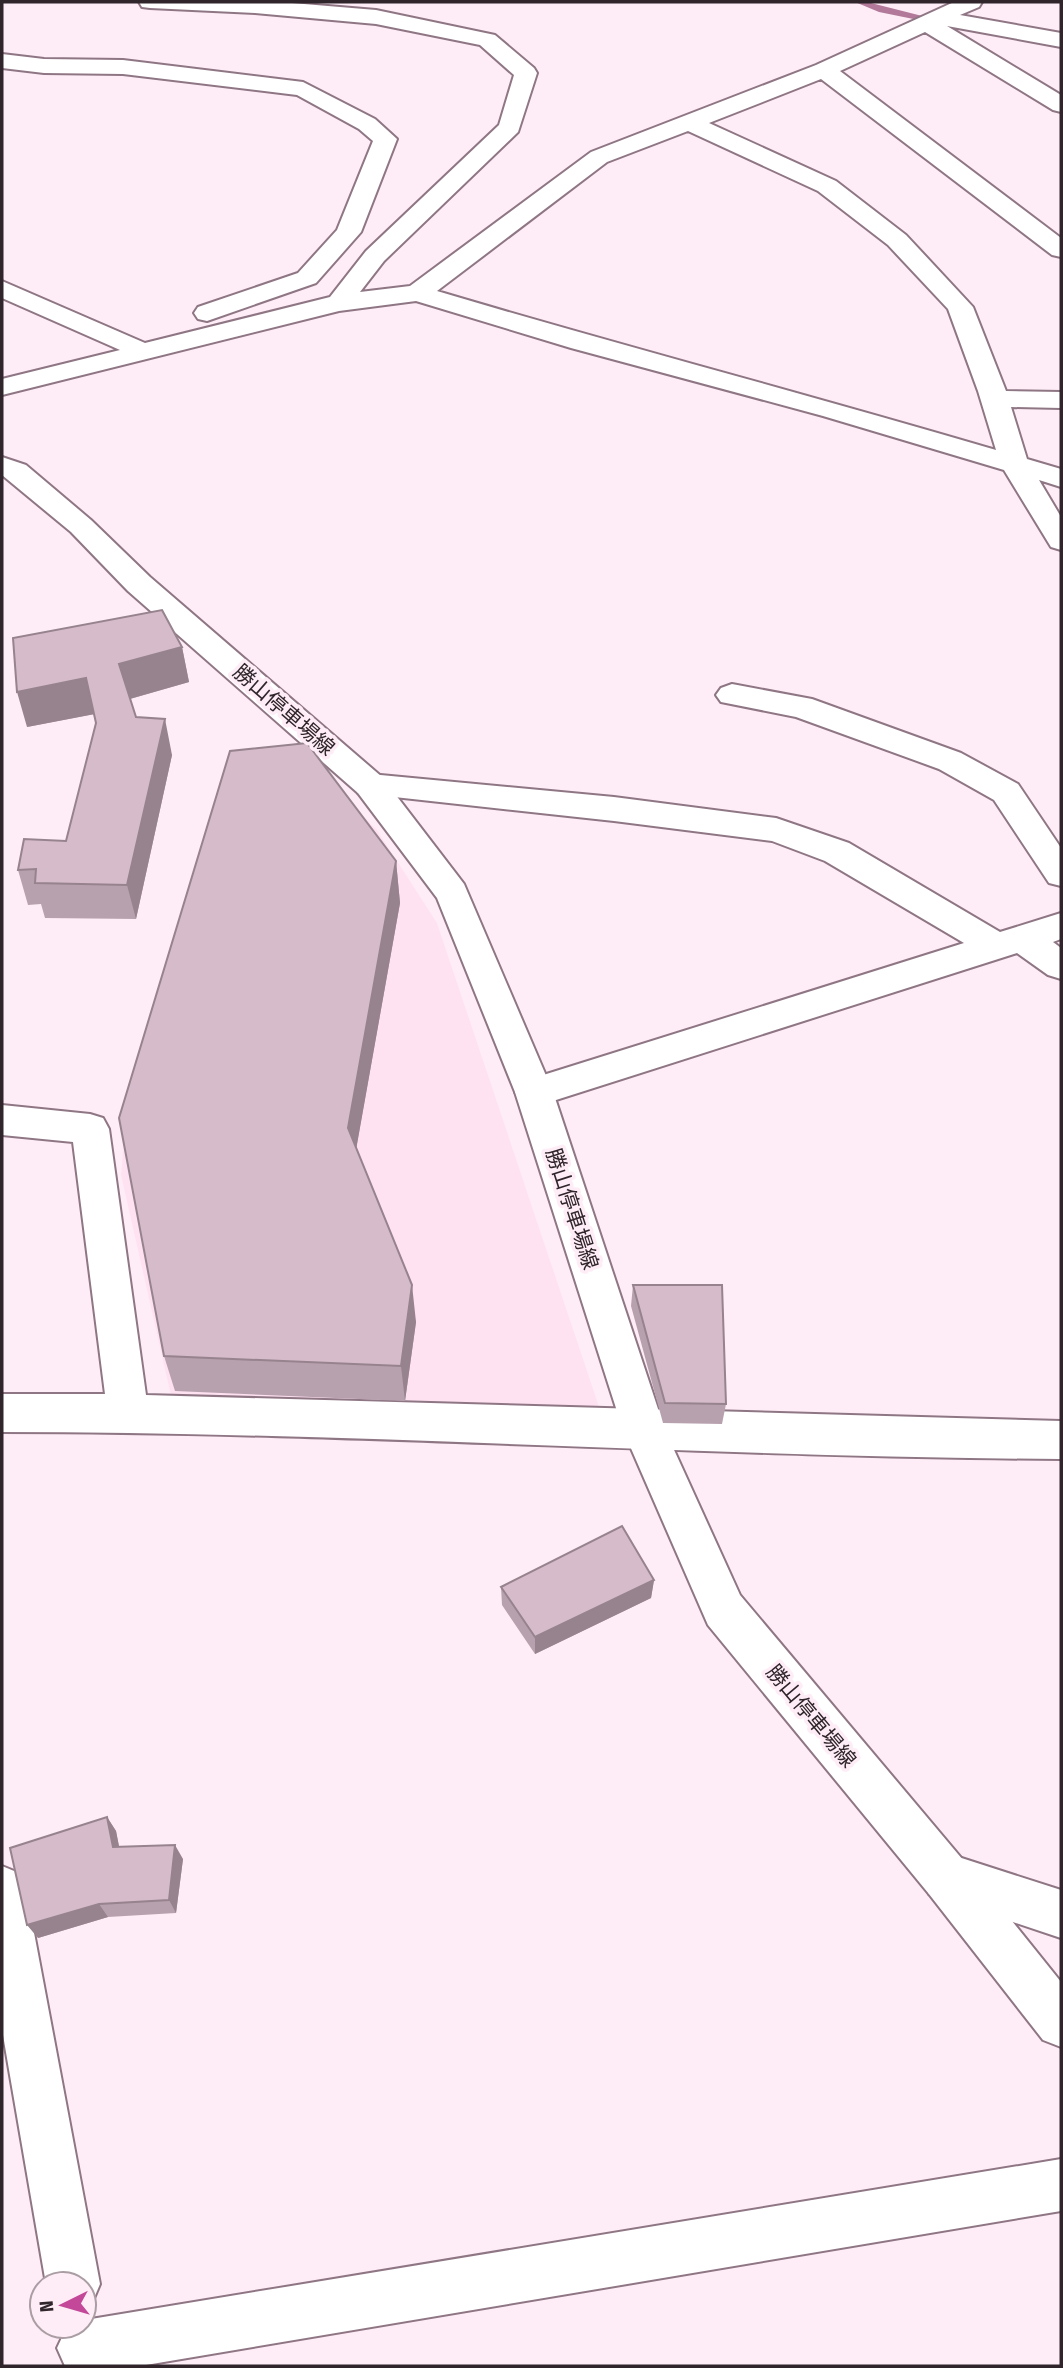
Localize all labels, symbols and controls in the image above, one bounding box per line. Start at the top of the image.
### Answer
street label: 勝山停車場線 [228,659,340,761]
street label: 勝山停車場線 [540,1145,604,1273]
street label: 勝山停車場線 [761,1659,861,1773]
north arrow [28,2270,98,2340]
text: N [35,2300,59,2313]

